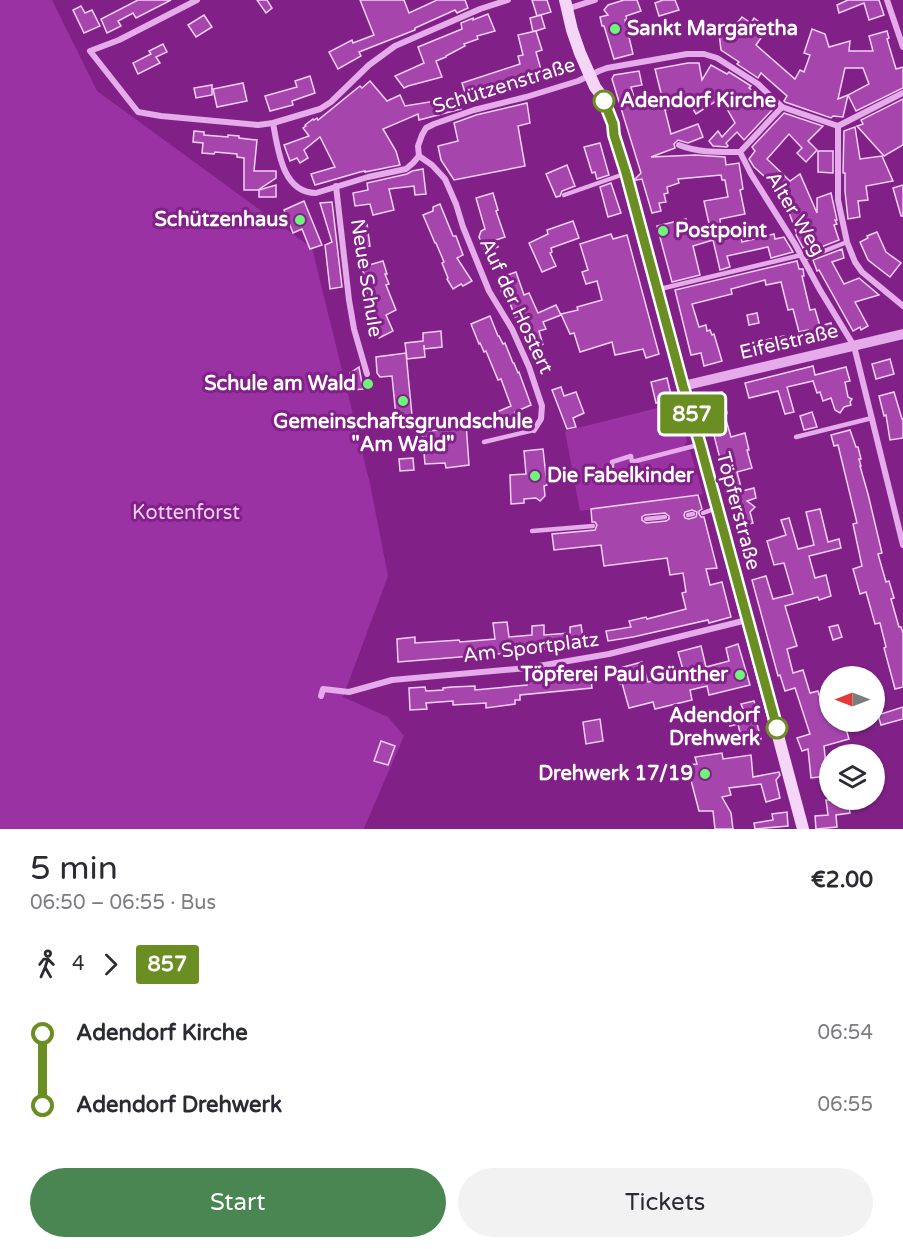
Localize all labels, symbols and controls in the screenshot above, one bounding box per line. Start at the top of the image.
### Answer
place label: Sankt Margaretha [627,17,798,41]
marker: Sankt Margaretha [608,22,622,36]
street label: Schützenstraße [430,53,578,119]
place label: Adendorf Kirche [620,89,776,113]
marker: Adendorf Kirche [593,90,615,112]
street label: Alter Weg [760,167,830,261]
place label: Schützenhaus [155,208,288,232]
marker: Schützenhaus [293,213,307,227]
street label: Neue Schule [345,217,387,339]
place label: Postpoint [675,219,767,243]
marker: Postpoint [656,224,670,238]
street label: Auf der Hostert [474,234,558,378]
street label: Eifelstraße [737,319,841,365]
place label: Schule am Wald [204,372,356,396]
marker: Schule am Wald [361,377,375,391]
marker: Gemeinschaftsgrundschule "Am Wald" [396,394,410,408]
line badge: 857 [658,394,726,434]
text: 857 [672,402,712,427]
place label: Gemeinschaftsgrundschule "Am Wald" [273,410,533,457]
street label: Töpferstraße [711,449,765,573]
place label: Die Fabelkinder [547,464,694,488]
marker: Die Fabelkinder [528,469,542,483]
park label: Kottenforst [132,501,240,525]
street label: Am Sportplatz [462,628,600,668]
place label: Töpferei Paul Günther [520,663,728,687]
north arrow [819,666,885,732]
map controls [819,666,885,810]
marker: Töpferei Paul Günther [733,668,747,682]
place label: Adendorf Drehwerk [669,704,760,751]
marker: Adendorf Drehwerk [766,717,788,739]
button: layers [819,744,885,810]
place label: Drehwerk 17/19 [538,762,693,786]
marker: Drehwerk 17/19 [698,767,712,781]
text: 5 min [30,849,118,888]
text: €2.00 [811,867,873,893]
text: 06:50 – 06:55 · Bus [30,891,216,915]
icon: walk [30,948,63,981]
icon: forward [94,948,127,981]
text: 4 [72,952,85,976]
text: 857 [148,952,187,977]
text: Adendorf Kirche [76,1020,248,1046]
text: 06:54 [818,1021,873,1045]
text: Adendorf Drehwerk [76,1092,282,1118]
text: 06:55 [818,1093,873,1117]
button: Start [30,1168,446,1237]
button: Tickets [458,1168,873,1237]

